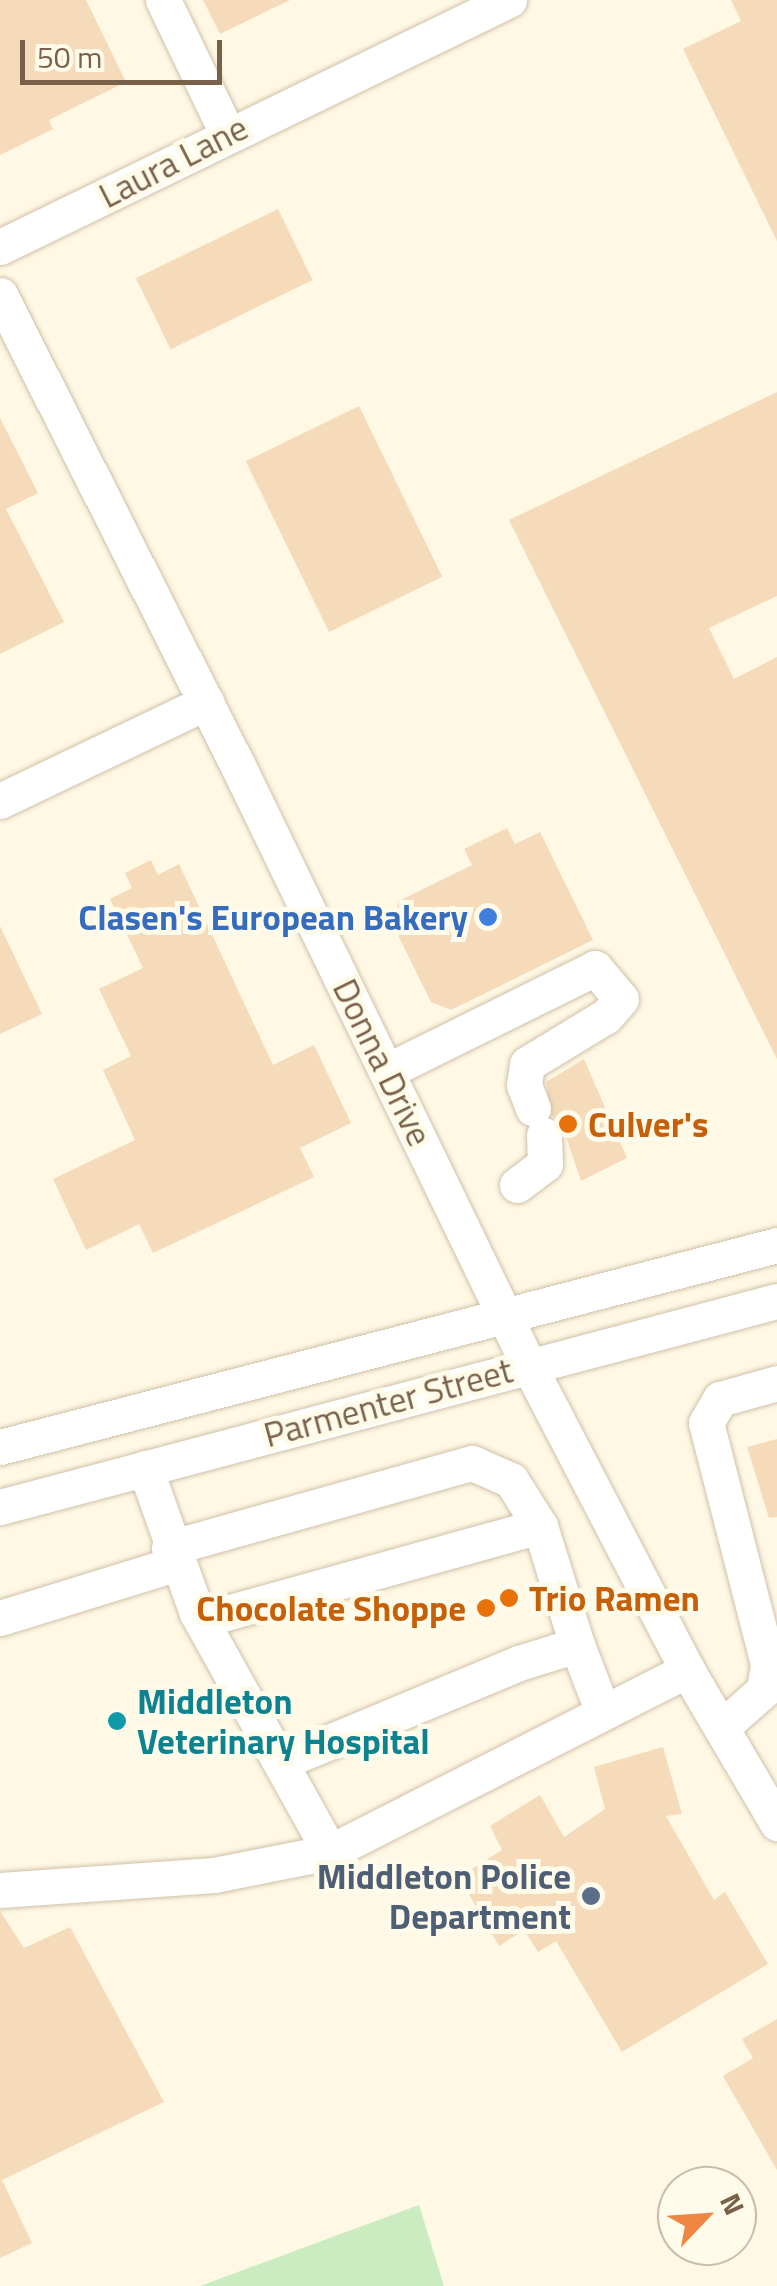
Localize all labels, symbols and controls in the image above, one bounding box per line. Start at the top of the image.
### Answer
scale bar [25,20,228,82]
text: 50 m [37,34,102,80]
street label: Laura Lane [92,106,254,216]
place label: Clasen's European Bakery [78,896,468,938]
marker: Clasen's European Bakery [477,906,499,928]
street label: Donna Drive [325,972,441,1152]
place label: Culver's [588,1103,709,1145]
marker: Culver's [557,1113,579,1135]
street label: Parmenter Street [259,1349,517,1455]
place label: Trio Ramen [529,1577,700,1619]
place label: Chocolate Shoppe [196,1587,466,1629]
marker: Trio Ramen [498,1587,520,1609]
marker: Chocolate Shoppe [475,1597,497,1619]
place label: Middleton Veterinary Hospital [137,1680,430,1762]
marker: Middleton Veterinary Hospital [106,1710,128,1732]
place label: Middleton Police Department [317,1855,571,1937]
marker: Middleton Police Department [580,1885,602,1907]
north arrow [657,2166,757,2266]
text: N [709,2186,756,2222]

